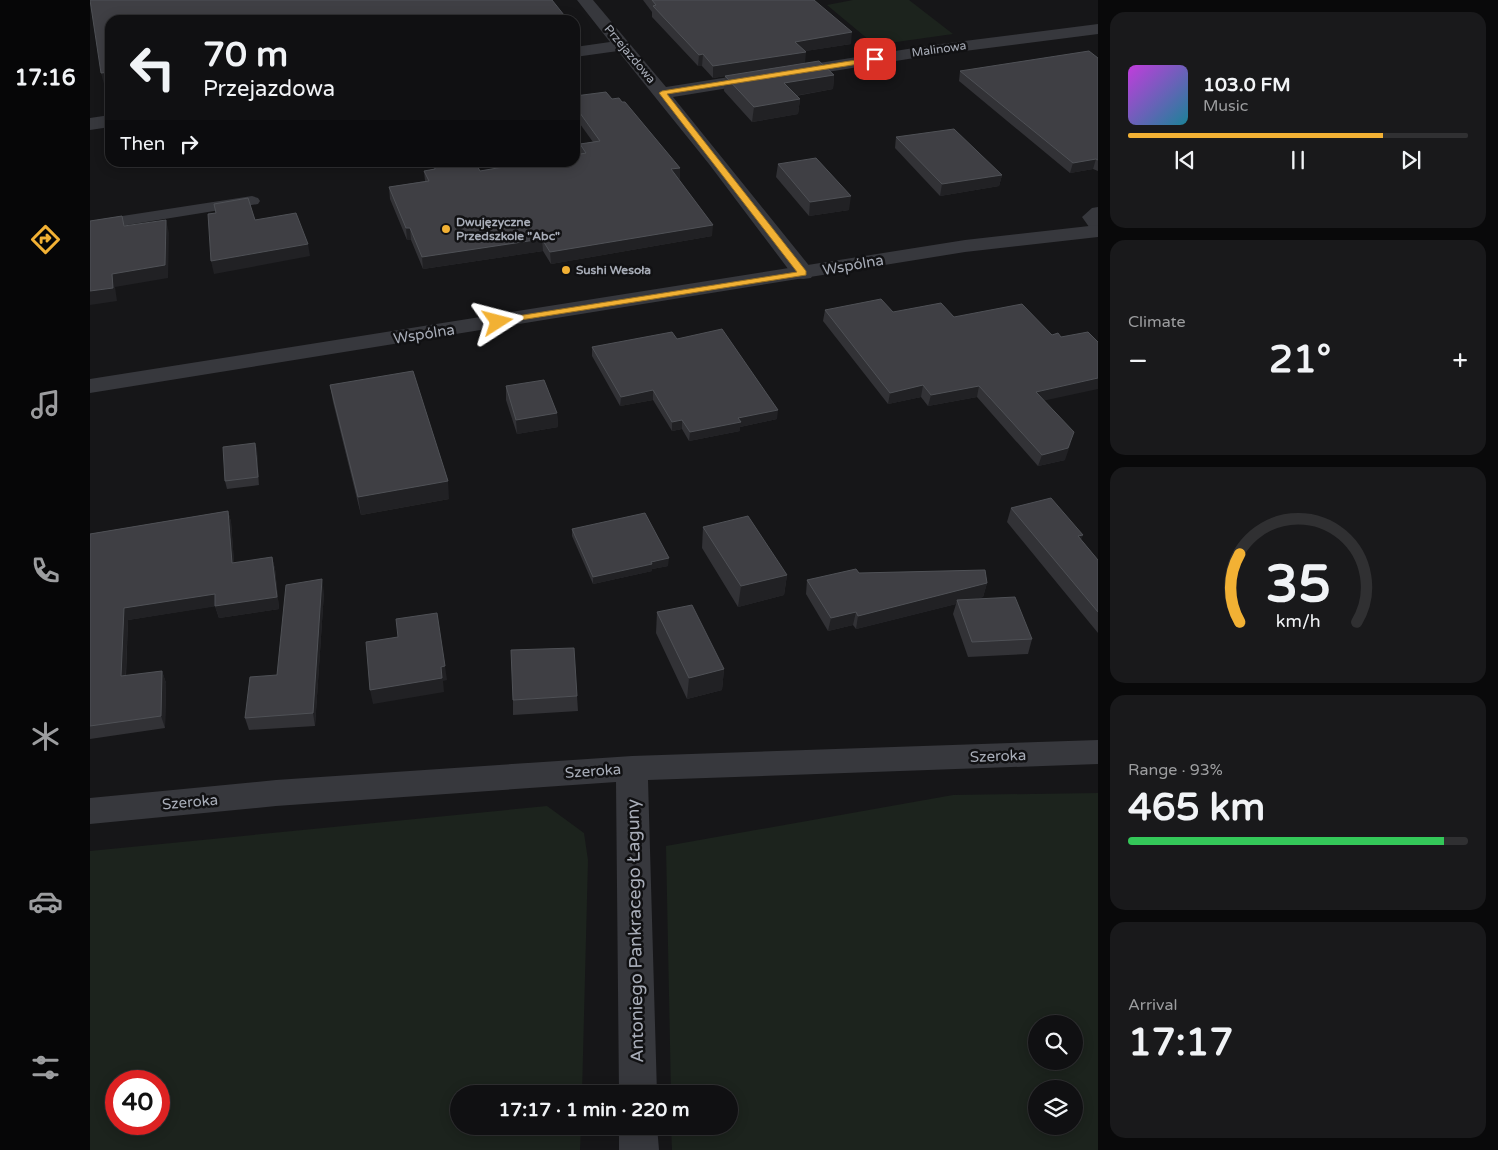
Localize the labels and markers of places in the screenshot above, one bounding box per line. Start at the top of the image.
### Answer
pin [854,38,896,80]
place label: Dwujęzyczne Przedszkole "Abc" [456,215,560,243]
marker: Dwujęzyczne Przedszkole "Abc" [440,223,452,235]
place label: Sushi Wesoła [576,263,651,277]
marker: Sushi Wesoła [560,264,572,276]

